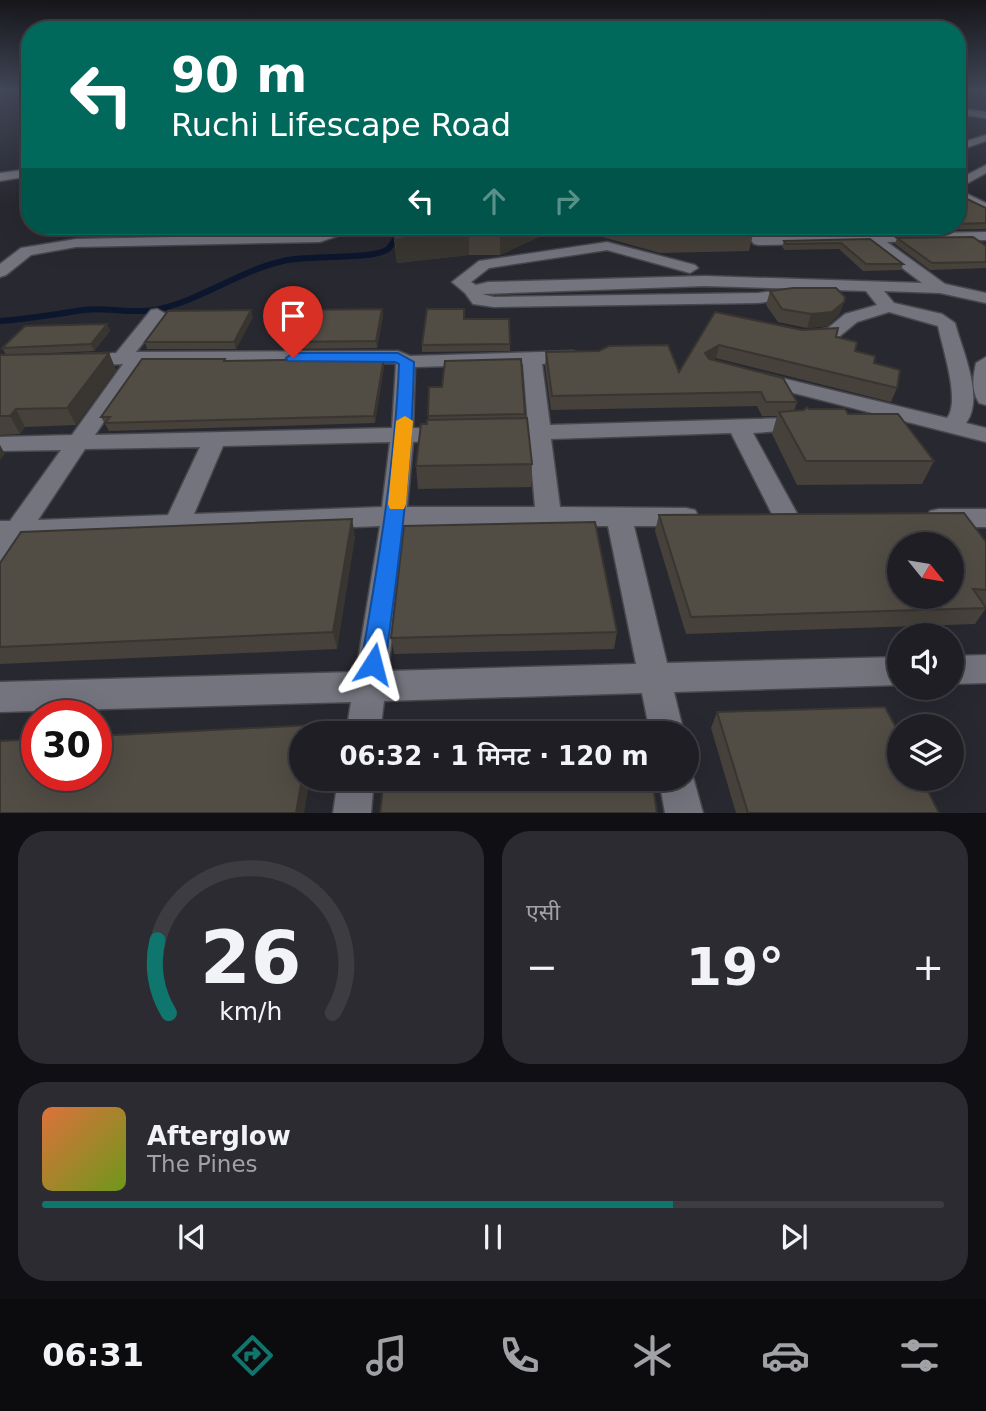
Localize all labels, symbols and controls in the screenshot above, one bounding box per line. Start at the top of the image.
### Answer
text: 90 m [171,47,307,104]
icon: left [56,49,147,140]
text: Ruchi Lifescape Road [171,106,511,144]
icon: left [402,182,440,220]
icon: ahead [475,182,513,220]
icon: right [548,182,586,220]
pin [263,286,323,358]
icon: arrive [274,297,312,335]
north arrow [887,532,964,609]
map controls [887,532,964,791]
button: sound [887,623,964,700]
position arrow [336,627,410,701]
speed limit sign: 30 [21,700,112,791]
button: layers [887,714,964,791]
text: 06:32 · 1 मिनट · 120 m [339,741,649,771]
text: एसी [526,899,560,925]
text: 26 [200,916,302,1001]
text: 19° [686,937,784,997]
text: − [526,945,558,989]
text: + [912,945,944,989]
text: km/h [219,997,283,1026]
text: Afterglow [147,1121,291,1151]
text: The Pines [147,1151,258,1177]
icon: previous [173,1218,211,1256]
icon: pause [474,1218,512,1256]
icon: next [775,1218,813,1256]
icon: directions [228,1331,277,1380]
icon: music [362,1331,411,1380]
icon: phone [495,1331,544,1380]
icon: climate [628,1331,677,1380]
icon: car [761,1331,810,1380]
icon: filters [895,1331,944,1380]
text: 06:31 [42,1336,144,1374]

